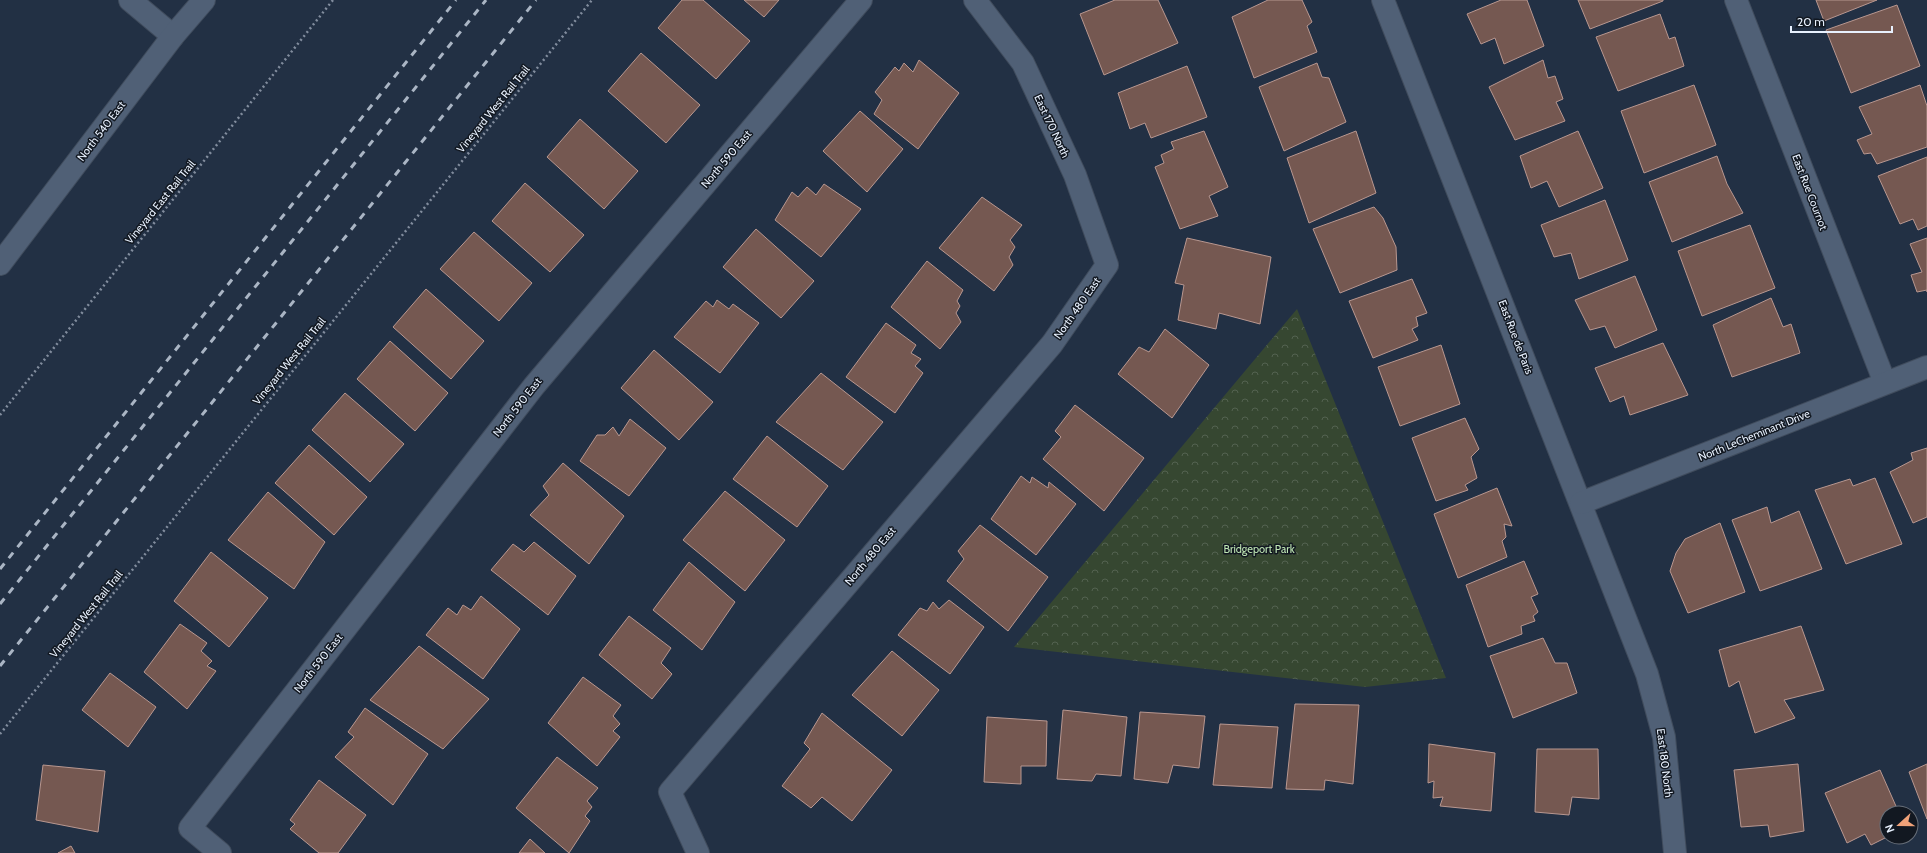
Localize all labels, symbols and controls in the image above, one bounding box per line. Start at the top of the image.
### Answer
scale bar [1791,8,1892,34]
text: 20 m [1797,14,1825,29]
street label: Vineyard West Rail Trail [454,62,533,155]
street label: East 170 North [1031,92,1073,160]
street label: North 540 East [74,98,128,164]
street label: North 590 East [698,127,754,191]
street label: East Rue Cournot [1789,152,1831,232]
street label: Vineyard East Rail Trail [122,157,198,247]
street label: North 480 East [1051,274,1104,342]
street label: East Rue de Paris [1495,298,1537,377]
street label: Vineyard West Rail Trail [250,314,329,407]
street label: North 590 East [490,374,545,439]
street label: North LeCheminant Drive [1696,406,1812,464]
street label: North 480 East [841,524,899,588]
park label: Bridgeport Park [1223,542,1295,556]
street label: Vineyard West Rail Trail [47,567,126,660]
street label: North 590 East [291,630,346,695]
street label: East 180 North [1654,728,1676,798]
north arrow [1879,805,1919,845]
text: N [1882,822,1898,835]

